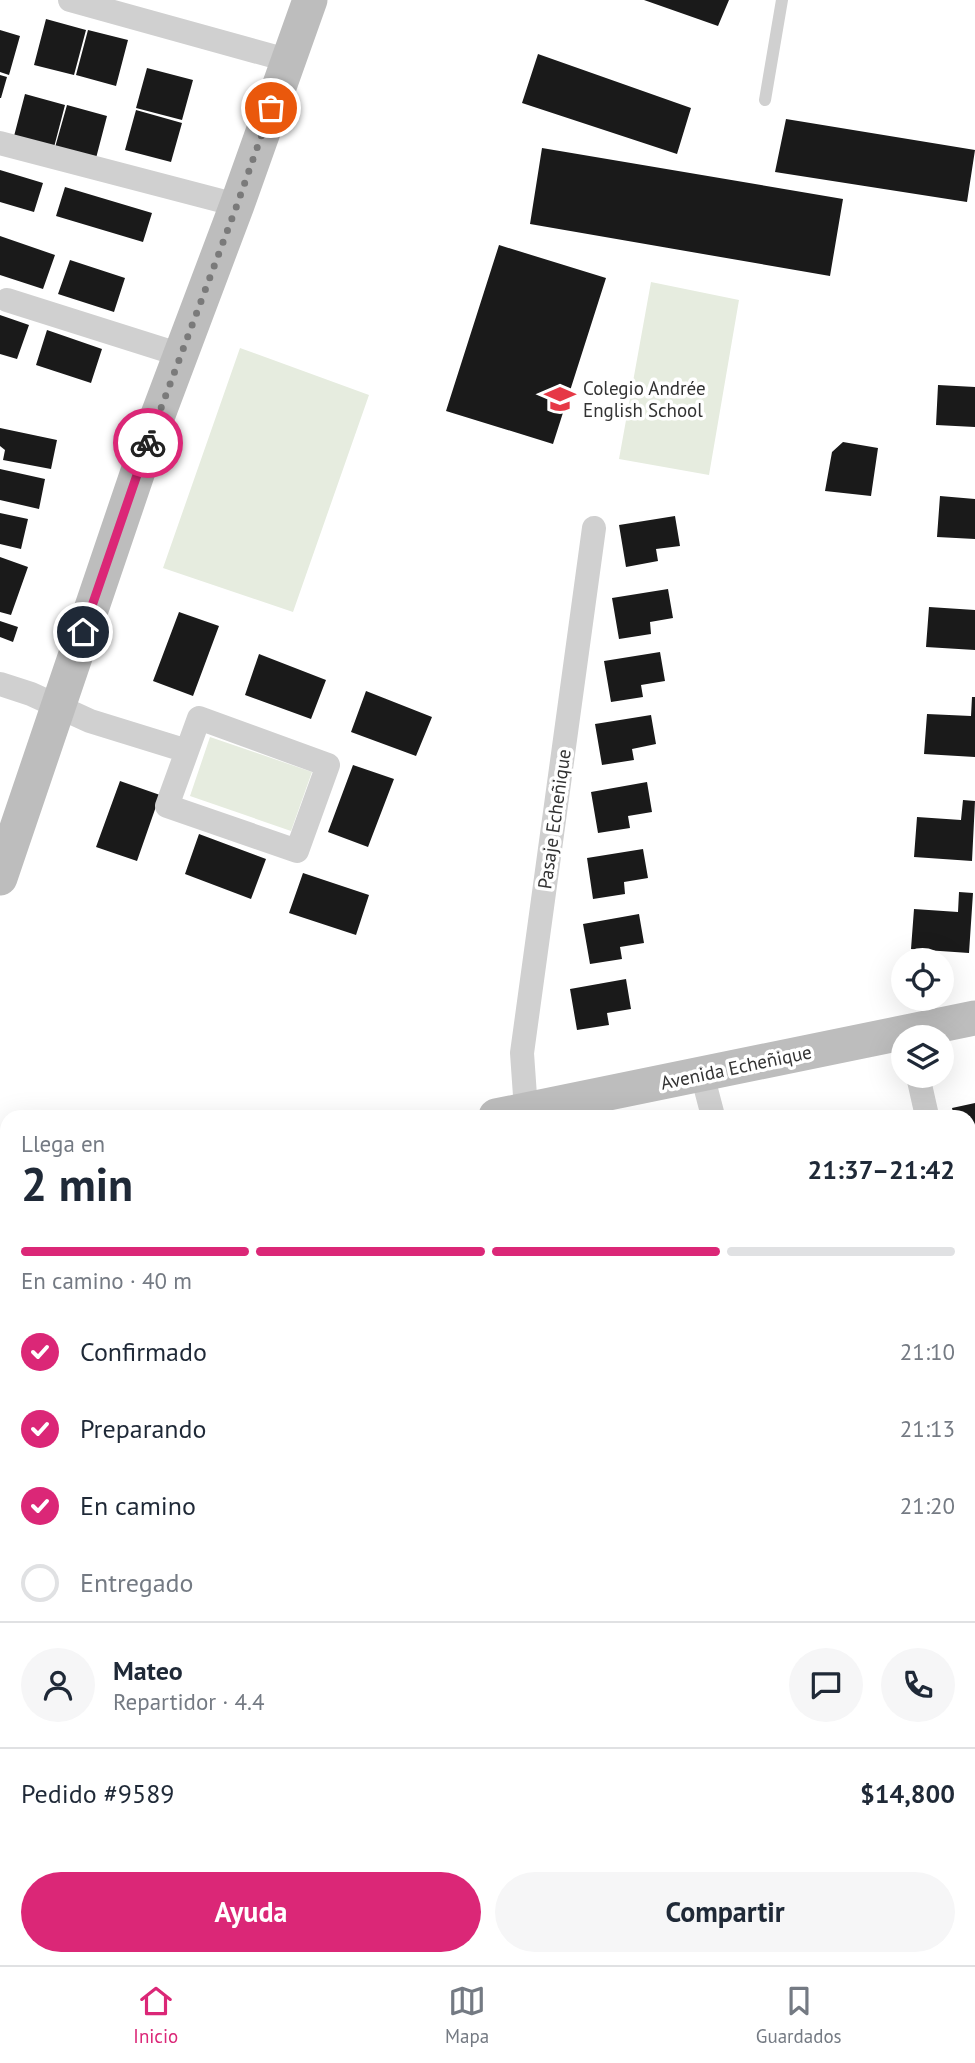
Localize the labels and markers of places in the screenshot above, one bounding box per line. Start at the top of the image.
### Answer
pin [241,78,301,138]
place label: Colegio Andrée English School [583,376,706,422]
school or university icon: Colegio Andrée English School [543,382,577,416]
pin [53,602,113,662]

